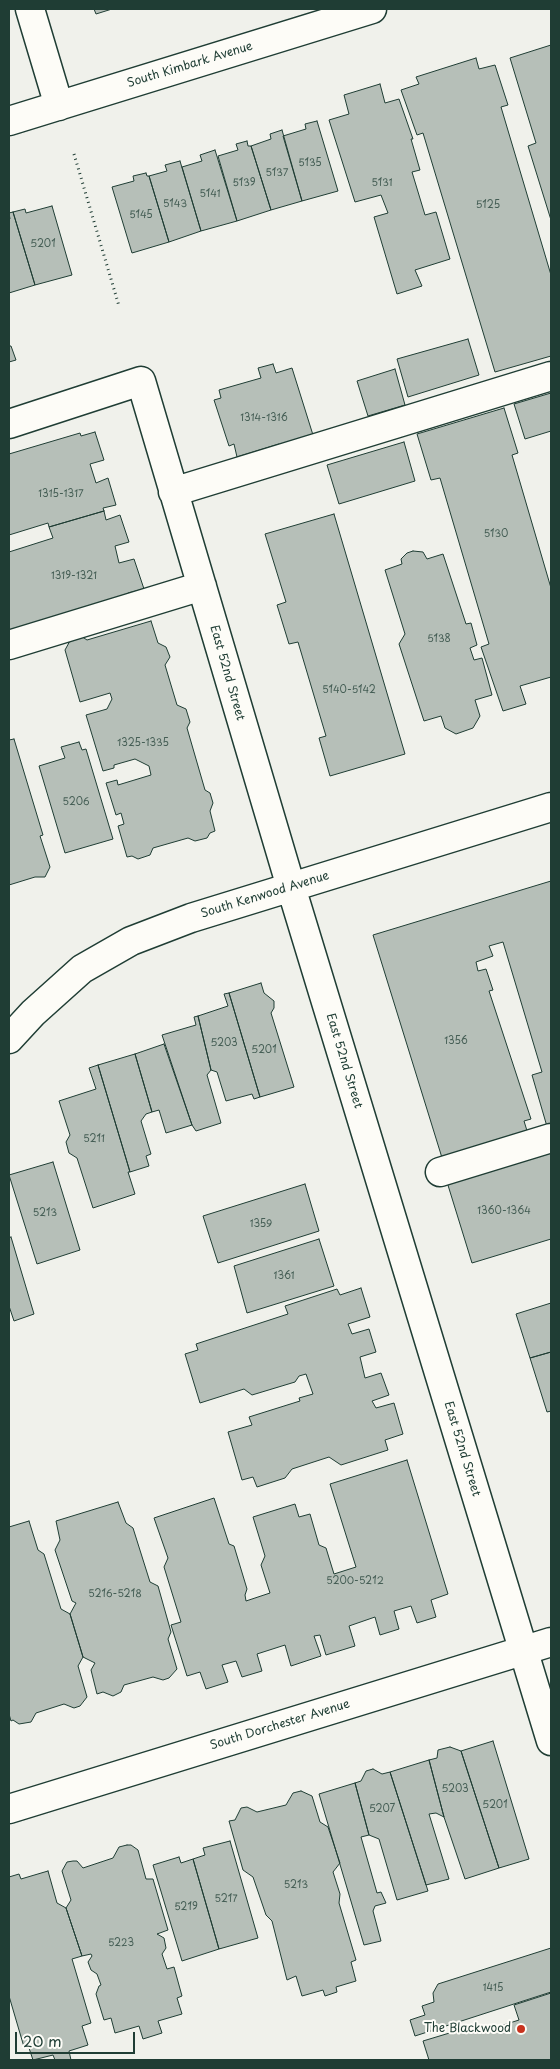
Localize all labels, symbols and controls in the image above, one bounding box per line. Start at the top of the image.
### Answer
street label: South Kimbark Avenue [125,39,255,91]
house number: 5135 [298,157,322,169]
house number: 5137 [266,167,288,179]
house number: 5139 [232,177,256,189]
house number: 5131 [371,177,393,189]
house number: 5141 [199,188,221,200]
house number: 5143 [163,198,187,210]
house number: 5125 [476,199,500,211]
house number: 5145 [129,209,153,221]
house number: 5201 [30,238,56,250]
house number: 1314-1316 [240,412,288,424]
house number: 1315-1317 [38,488,84,500]
house number: 5130 [484,528,508,540]
house number: 1319-1321 [51,570,97,582]
street label: East 52nd Street [206,624,248,722]
house number: 5138 [427,633,451,645]
house number: 5140-5142 [322,684,376,696]
house number: 1325-1335 [117,737,169,749]
house number: 5206 [62,796,90,808]
street label: South Kenwood Avenue [199,869,331,921]
street label: East 52nd Street [323,1012,365,1110]
house number: 1356 [444,1035,468,1047]
house number: 5203 [210,1037,238,1049]
house number: 5201 [251,1044,277,1056]
house number: 5211 [83,1133,105,1145]
house number: 1360-1364 [477,1205,531,1217]
house number: 5213 [33,1207,57,1219]
house number: 1359 [250,1218,272,1230]
house number: 1361 [274,1270,294,1282]
street label: East 52nd Street [441,1400,483,1498]
house number: 5200-5212 [326,1575,384,1587]
house number: 5216-5218 [88,1588,142,1600]
street label: South Dorchester Avenue [208,1697,352,1753]
house number: 5203 [441,1783,469,1795]
house number: 5201 [482,1799,508,1811]
house number: 5207 [369,1803,395,1815]
house number: 5213 [284,1879,308,1891]
house number: 5217 [214,1893,238,1905]
house number: 5219 [174,1901,198,1913]
house number: 5223 [108,1937,134,1949]
house number: 1415 [483,1982,503,1994]
scale bar [18,2022,138,2054]
place label: The Blackwood [424,2022,511,2036]
marker: The Blackwood [515,2023,527,2035]
text: 20 m [23,2029,62,2052]

